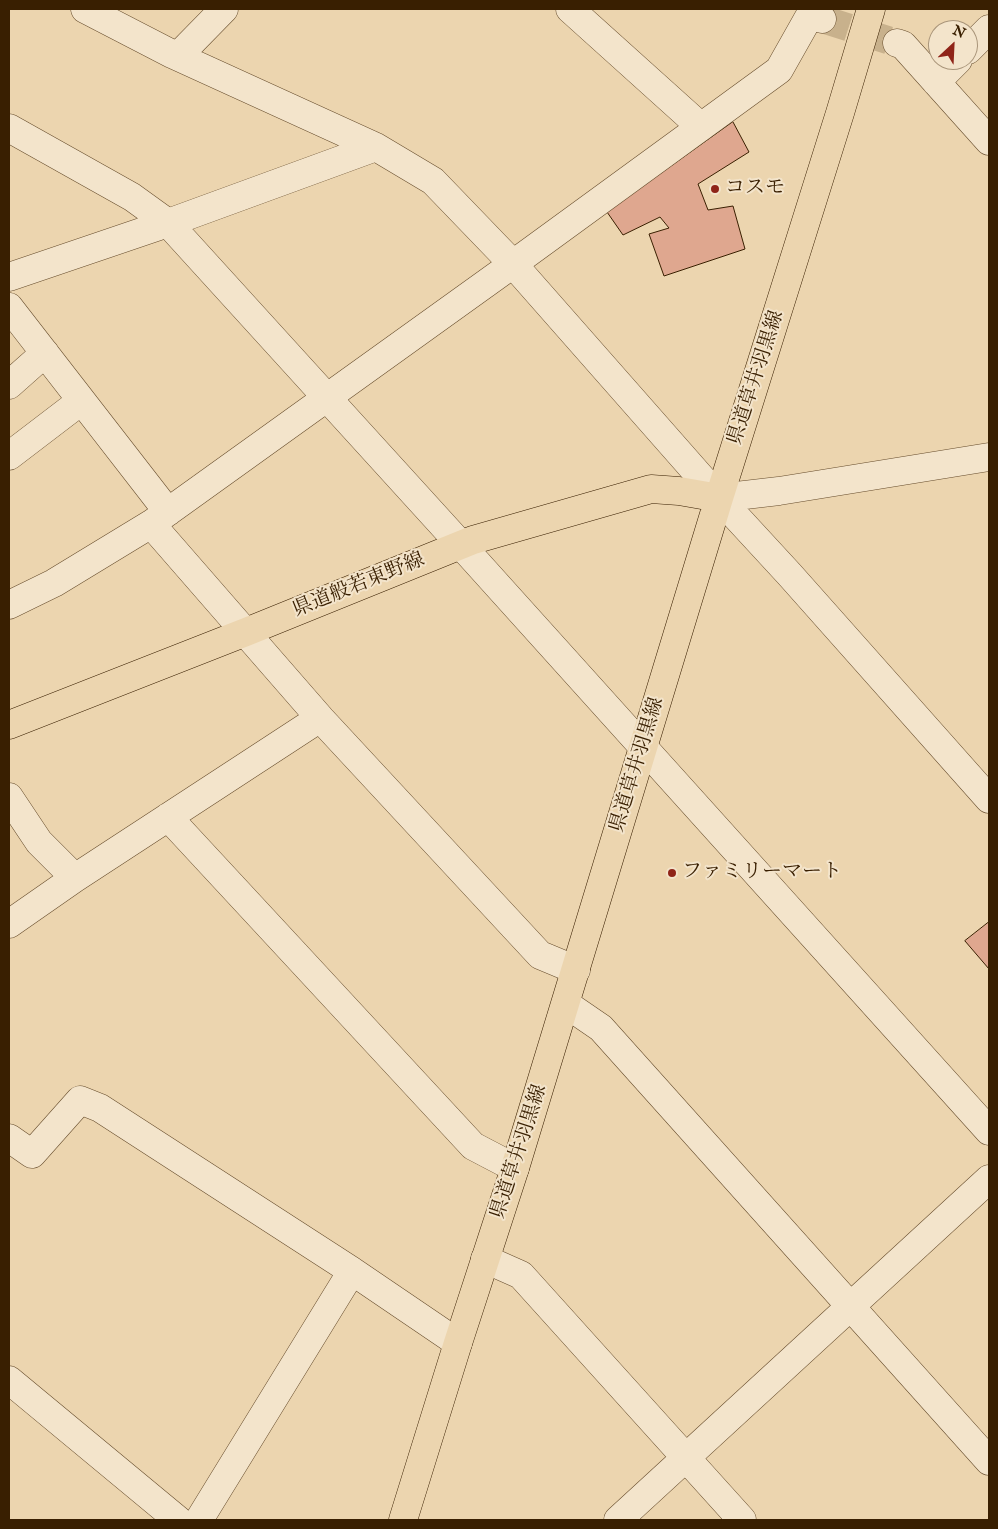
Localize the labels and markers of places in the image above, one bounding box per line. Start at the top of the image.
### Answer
place label: コスモ [725,177,785,201]
marker: コスモ [709,183,721,195]
place label: ファミリーマート [682,861,842,885]
marker: ファミリーマート [666,867,678,879]

